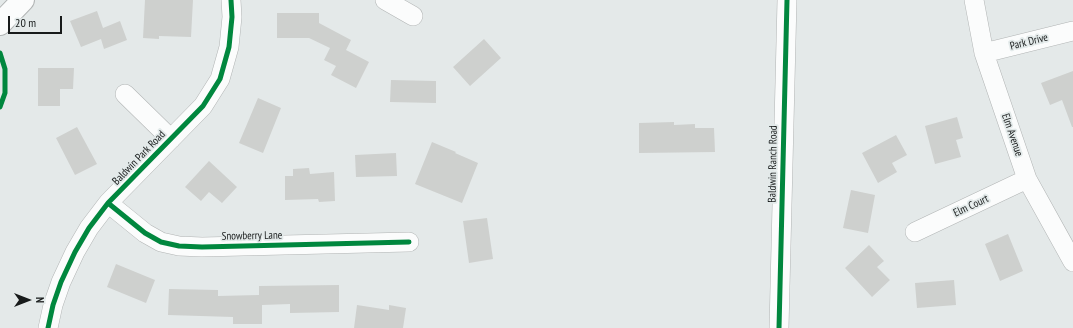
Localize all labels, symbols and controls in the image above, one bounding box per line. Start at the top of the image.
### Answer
scale bar [10,8,64,34]
text: 20 m [15,15,36,30]
street label: Park Drive [1009,31,1049,53]
street label: Elm Avenue [999,112,1025,158]
street label: Baldwin Ranch Road [766,125,780,203]
street label: Baldwin Park Road [110,128,168,188]
street label: Elm Court [951,192,991,220]
street label: Snowberry Lane [222,229,282,243]
north arrow [8,280,48,320]
text: N [33,297,47,303]

